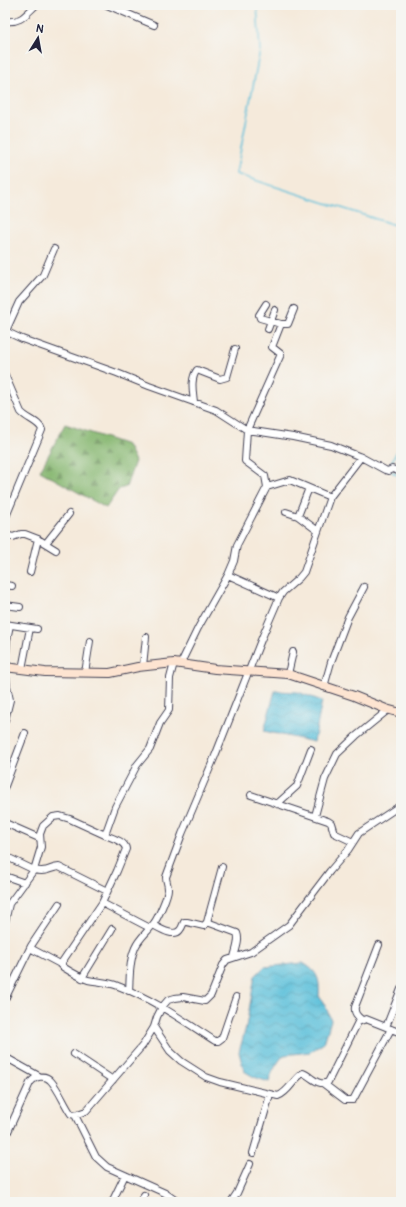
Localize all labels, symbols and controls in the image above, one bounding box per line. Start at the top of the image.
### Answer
north arrow [18,18,58,58]
text: N [35,22,45,36]

